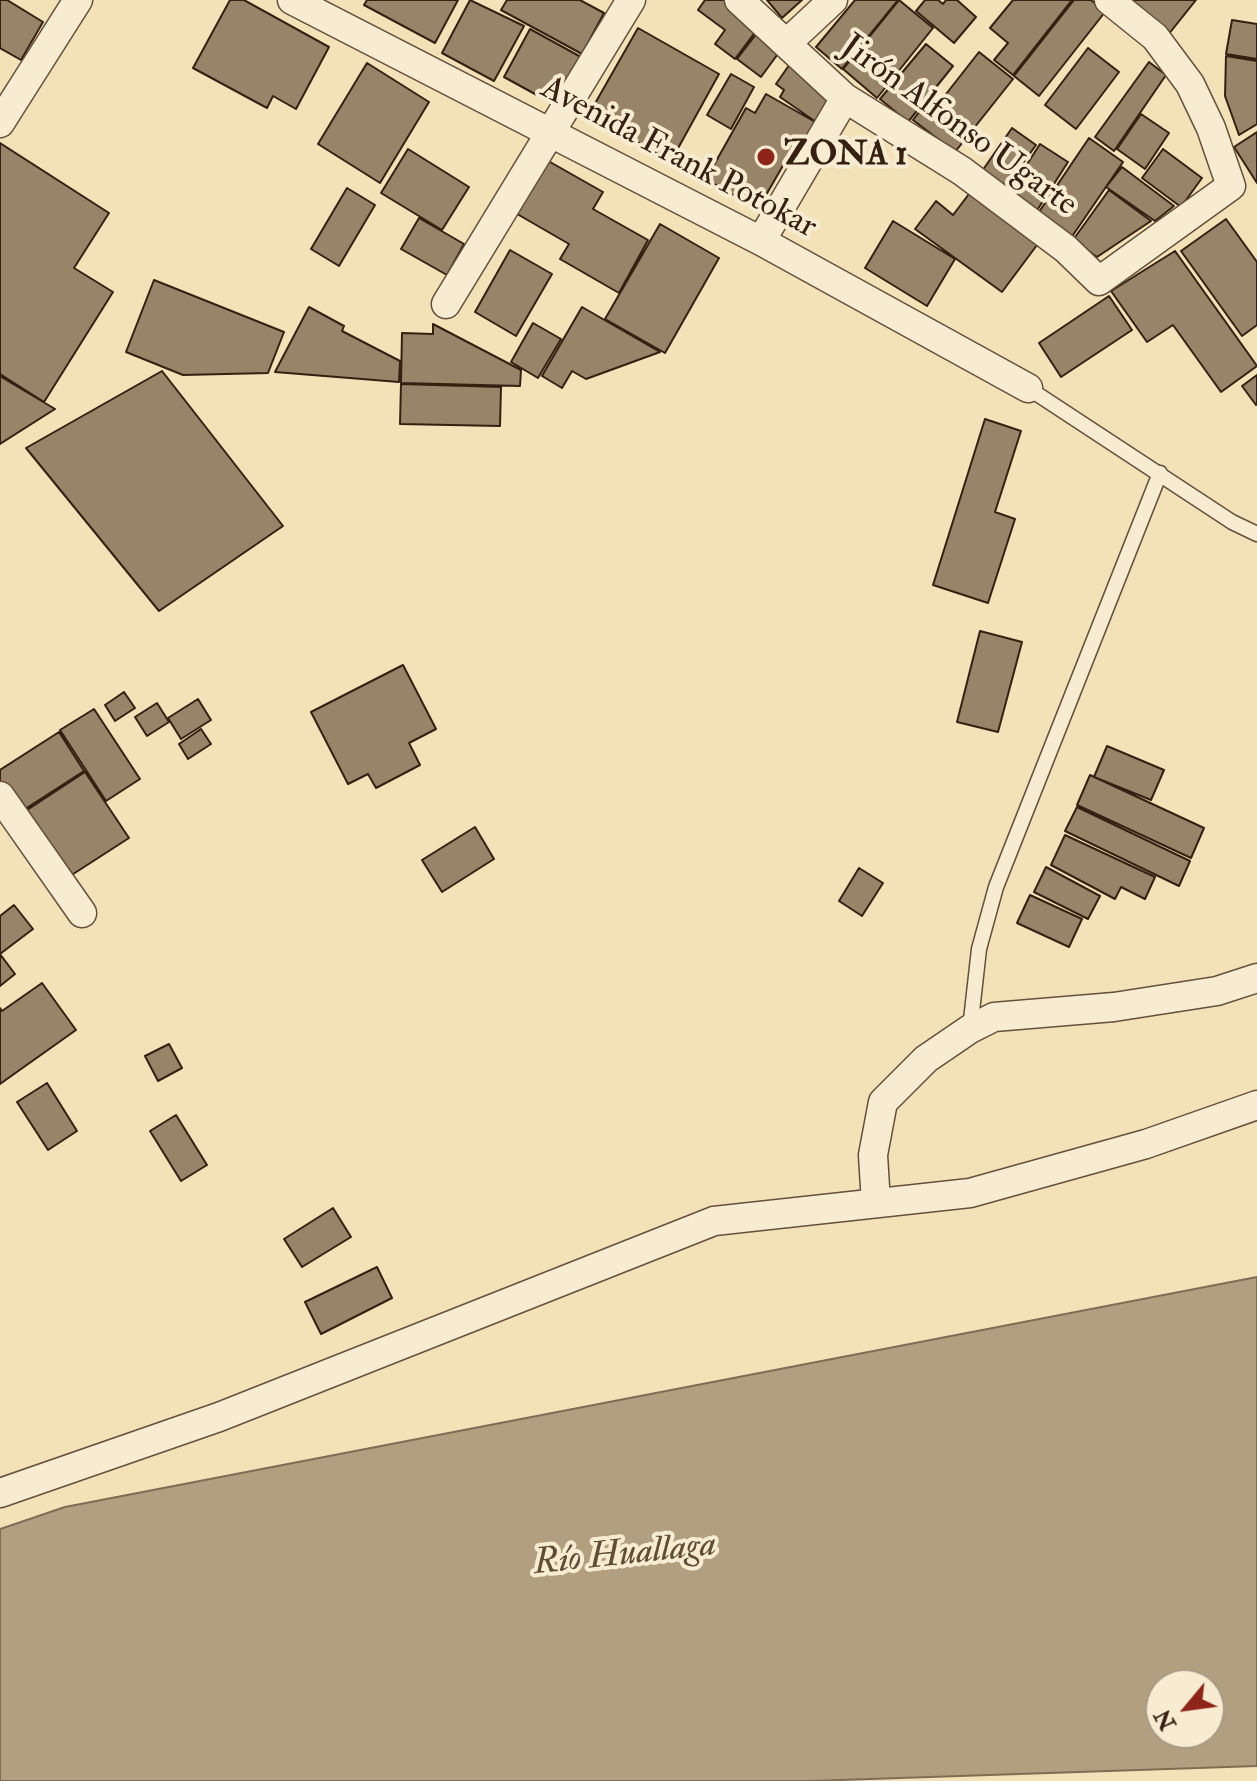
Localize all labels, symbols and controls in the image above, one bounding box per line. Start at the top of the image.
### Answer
street label: Jirón Alfonso Ugarte [832,27,1084,227]
street label: Avenida Frank Potokar [533,69,823,249]
place label: ZONA 1 [784,137,907,177]
marker: ZONA 1 [755,146,777,168]
water label: Río Huallaga [532,1525,718,1587]
north arrow [1145,1669,1225,1749]
text: N [1149,1704,1183,1735]

